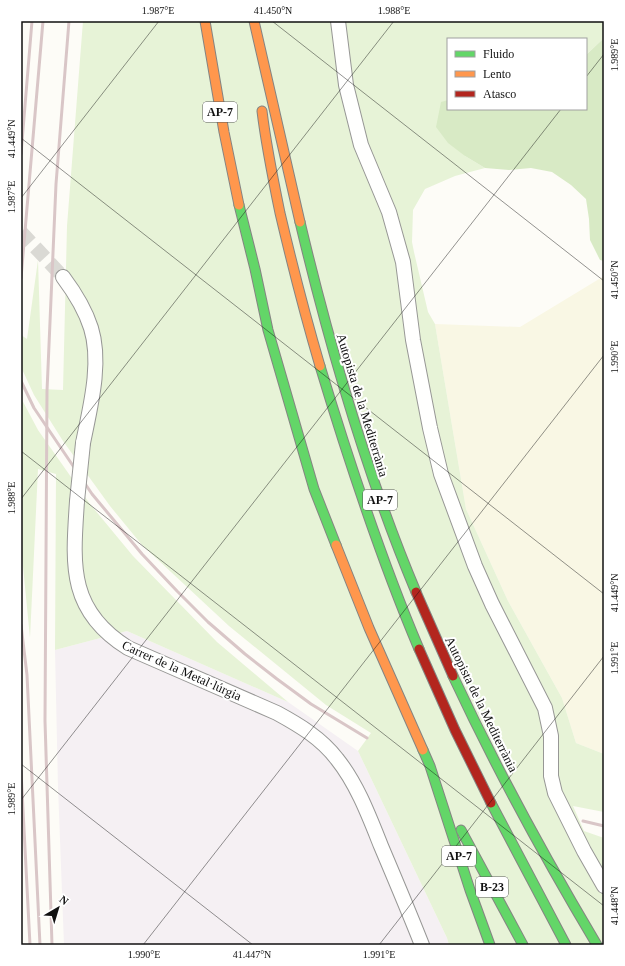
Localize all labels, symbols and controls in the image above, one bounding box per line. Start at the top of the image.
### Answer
text: 1.987°E [142,5,174,16]
text: 41.450°N [254,5,292,16]
text: 1.988°E [378,5,410,16]
legend [447,38,587,110]
text: 1.989°E [609,39,620,71]
text: Fluido [483,47,514,61]
text: Lento [483,67,511,81]
text: Atasco [483,87,516,101]
road number: AP-7 [203,102,237,122]
text: 41.449°N [6,120,17,158]
text: 1.987°E [6,181,17,213]
text: 41.450°N [609,261,620,299]
street label: Autopista de la Mediterrània [334,332,392,479]
text: 1.990°E [609,341,620,373]
text: 1.988°E [6,482,17,514]
road number: AP-7 [363,490,397,510]
text: 41.449°N [609,574,620,612]
street label: Autopista de la Mediterrània [442,634,521,775]
street label: Carrer de la Metal·lúrgia [120,637,244,704]
text: 1.991°E [609,642,620,674]
text: 1.989°E [6,783,17,815]
road number: AP-7 [442,846,476,866]
road number: B-23 [476,877,508,897]
text: 41.448°N [609,887,620,925]
north arrow [38,888,78,928]
text: N [57,893,71,907]
text: 1.990°E [128,949,160,960]
text: 41.447°N [233,949,271,960]
text: 1.991°E [363,949,395,960]

